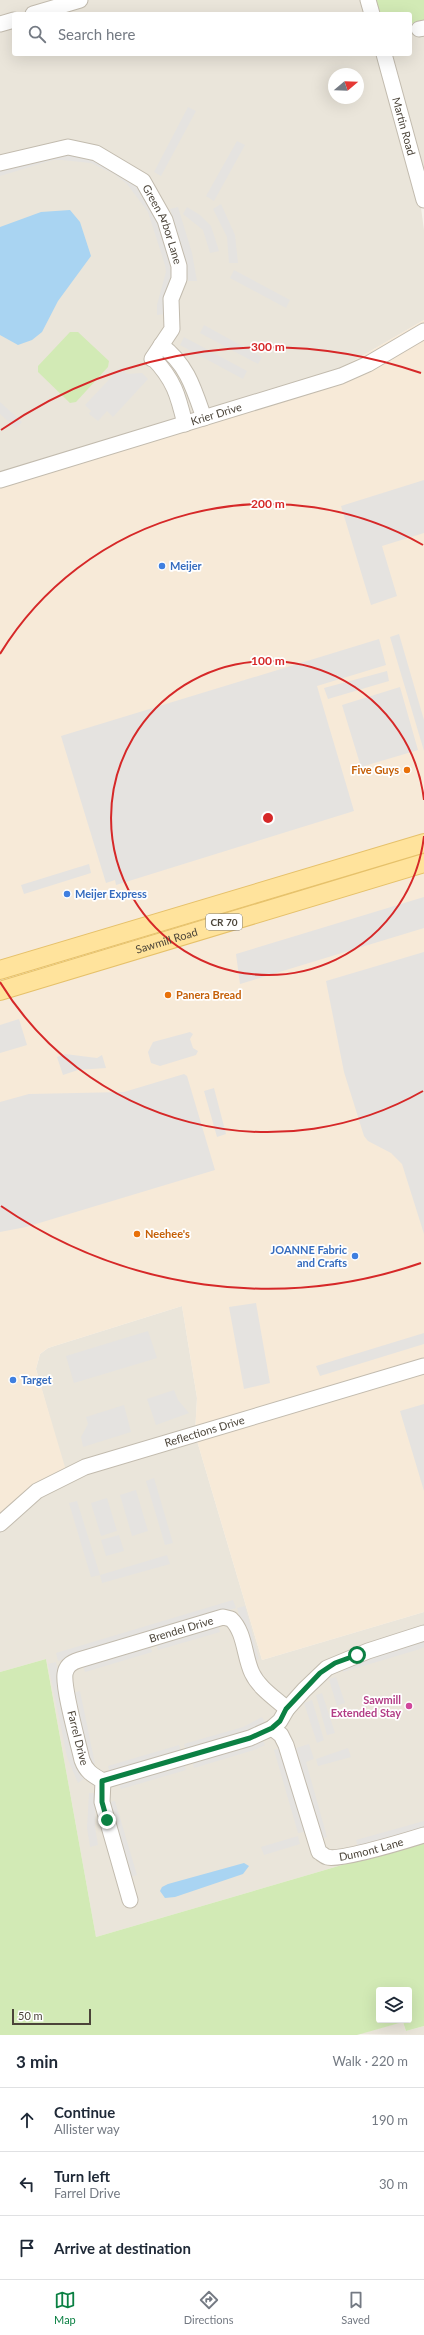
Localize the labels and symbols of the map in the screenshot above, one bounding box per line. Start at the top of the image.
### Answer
north arrow [328,68,364,104]
street label: Martin Road [390,96,418,157]
street label: Green Arbor Lane [140,182,185,266]
text: 300 m [251,339,285,354]
street label: Krier Drive [189,400,243,427]
text: 200 m [251,496,285,511]
place label: Meijer [170,559,203,572]
marker: Meijer [157,561,167,571]
text: 100 m [251,653,285,668]
place label: Five Guys [351,763,399,776]
marker: Five Guys [402,765,412,775]
centre of rings [261,811,275,825]
place label: Meijer Express [75,887,147,900]
marker: Meijer Express [62,889,72,899]
road number: CR 70 [206,914,242,930]
street label: Sawmill Road [134,925,199,956]
place label: Panera Bread [176,988,241,1001]
marker: Panera Bread [163,990,173,1000]
place label: Neehee's [145,1227,190,1240]
marker: Neehee's [132,1229,142,1239]
place label: JOANNE Fabric and Crafts [271,1243,348,1269]
marker: JOANNE Fabric and Crafts [350,1251,360,1261]
place label: Target [21,1373,53,1386]
marker: Target [8,1375,18,1385]
street label: Reflections Drive [163,1413,246,1449]
street label: Brendel Drive [147,1613,215,1645]
route start [348,1646,366,1664]
place label: Sawmill Extended Stay [331,1693,401,1719]
marker: Sawmill Extended Stay [404,1701,414,1711]
street label: Farrel Drive [65,1709,92,1767]
route end [98,1811,116,1829]
street label: Dumont Lane [338,1835,405,1863]
scale bar [12,2007,91,2026]

